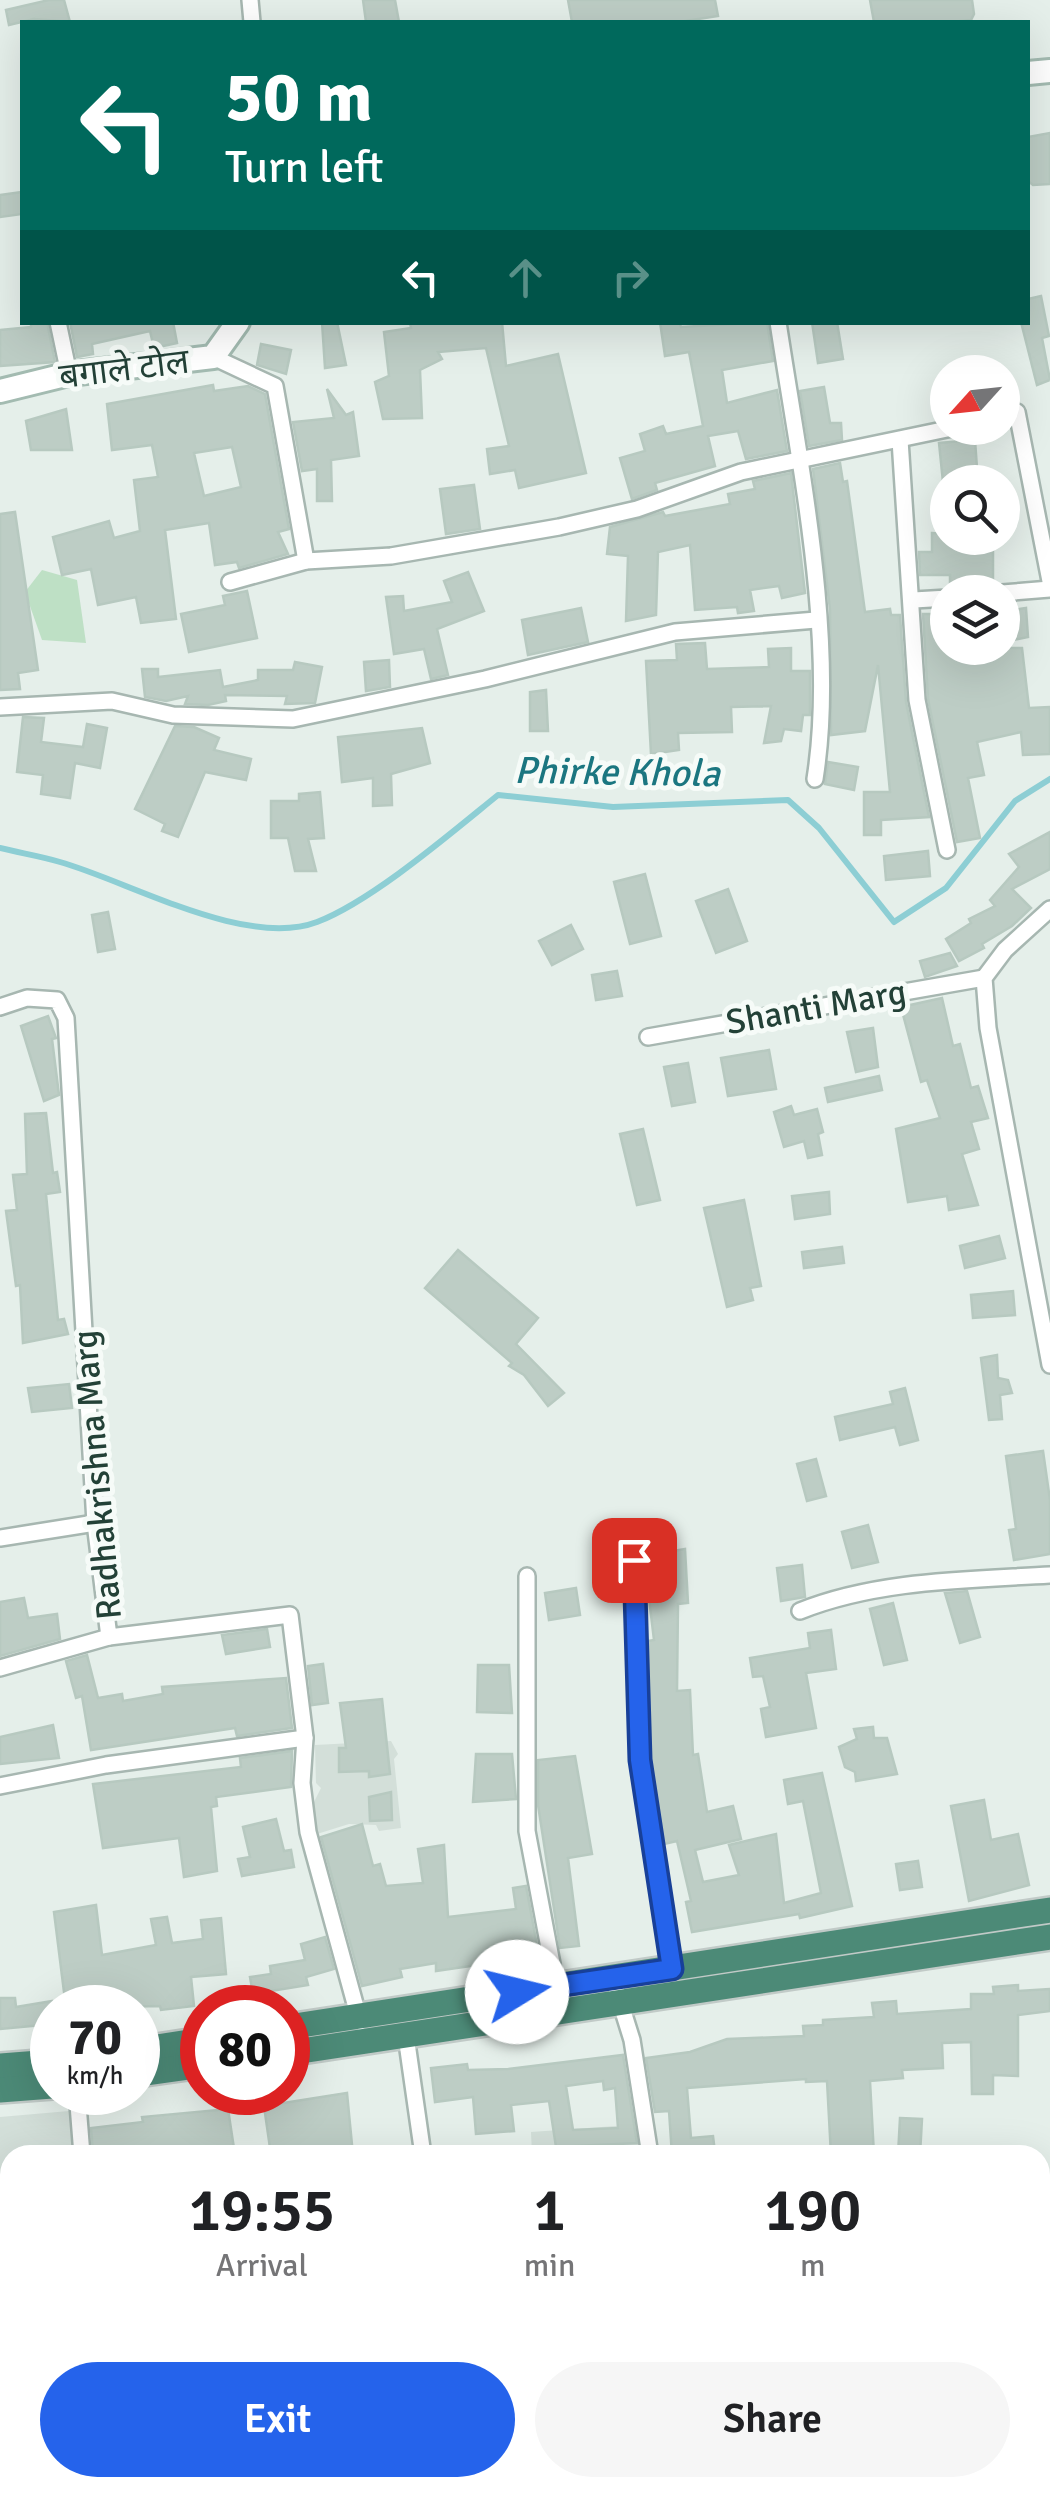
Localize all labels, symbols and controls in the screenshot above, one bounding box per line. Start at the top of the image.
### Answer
text: 50 m [225,54,373,140]
icon: left [60,60,190,190]
text: Turn left [225,140,384,195]
icon: left [393,250,448,305]
icon: ahead [498,250,553,305]
icon: right [603,250,658,305]
street label: बगाले टोल [57,340,193,398]
north arrow [930,355,1020,445]
map controls [930,355,1020,665]
button: search [930,465,1020,555]
button: layers [930,575,1020,665]
water label: Phirke Khola [514,747,722,797]
street label: Shanti Marg [723,970,909,1044]
street label: Radhakrishna Marg [63,1329,131,1621]
pin [592,1518,677,1603]
icon: arrive [607,1533,662,1588]
position arrow [465,1940,569,2044]
speed limit sign: 80 [180,1985,310,2115]
text: 70 [68,2007,122,2069]
text: km/h [67,2060,123,2091]
text: 19:55 [189,2174,335,2248]
text: 1 [533,2174,566,2248]
text: 190 [764,2174,861,2248]
text: Arrival [216,2246,308,2285]
text: min [524,2246,575,2285]
text: m [800,2246,826,2285]
button: Exit [40,2362,515,2477]
button: Share [535,2362,1010,2477]

